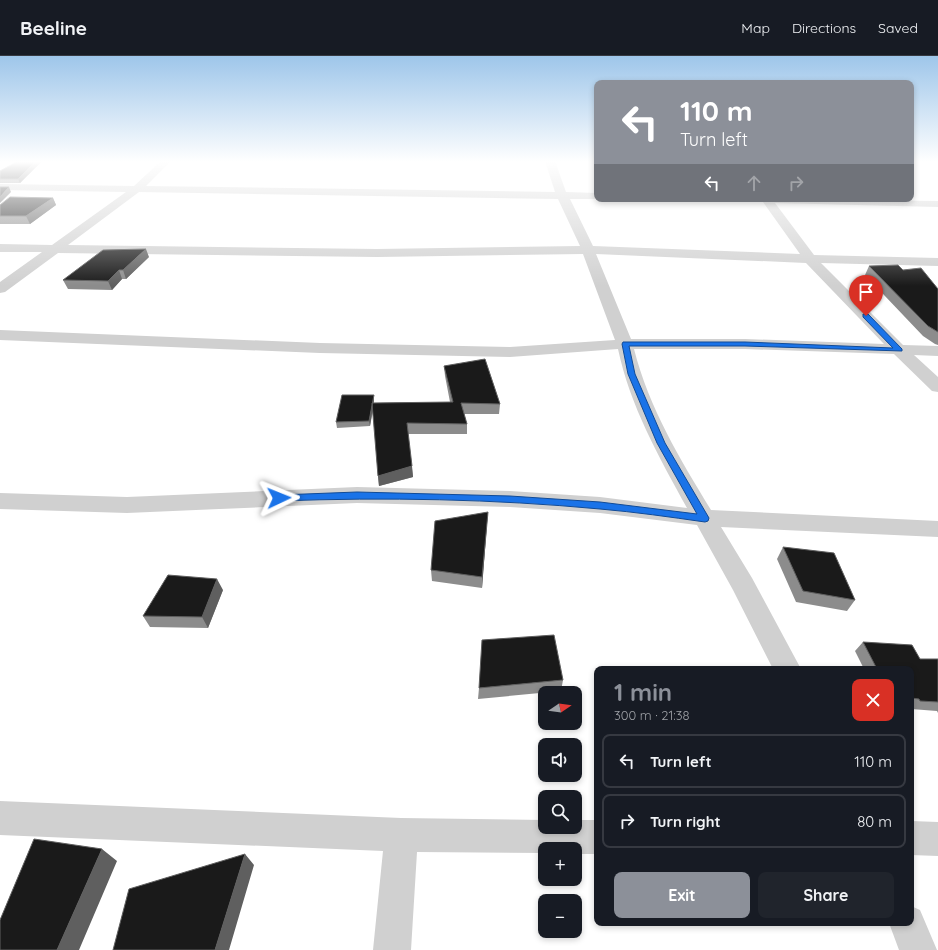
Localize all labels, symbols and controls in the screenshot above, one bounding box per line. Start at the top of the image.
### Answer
text: Beeline [20,16,87,40]
text: Map [741,19,770,37]
text: Directions [792,19,856,37]
text: Saved [878,19,918,37]
text: 110 m [680,93,753,128]
icon: left [614,96,666,148]
text: Turn left [680,128,748,151]
icon: left [701,172,723,194]
icon: ahead [743,172,765,194]
icon: right [785,172,807,194]
pin [849,275,883,316]
icon: arrive [855,281,877,303]
position arrow [258,477,300,519]
text: 1 min [614,677,672,707]
button: close [852,679,894,721]
north arrow [538,686,582,730]
map controls [538,686,582,938]
text: 300 m · 21:38 [614,707,690,723]
button: sound [538,738,582,782]
icon: left [616,750,638,772]
text: Turn left [650,752,712,771]
text: 110 m [854,752,892,771]
button: search [538,790,582,834]
icon: right [616,810,638,832]
text: Turn right [650,812,721,831]
text: 80 m [857,812,892,831]
button: + [538,842,582,886]
button: Exit [614,872,750,918]
button: Share [758,872,894,918]
button: − [538,894,582,938]

